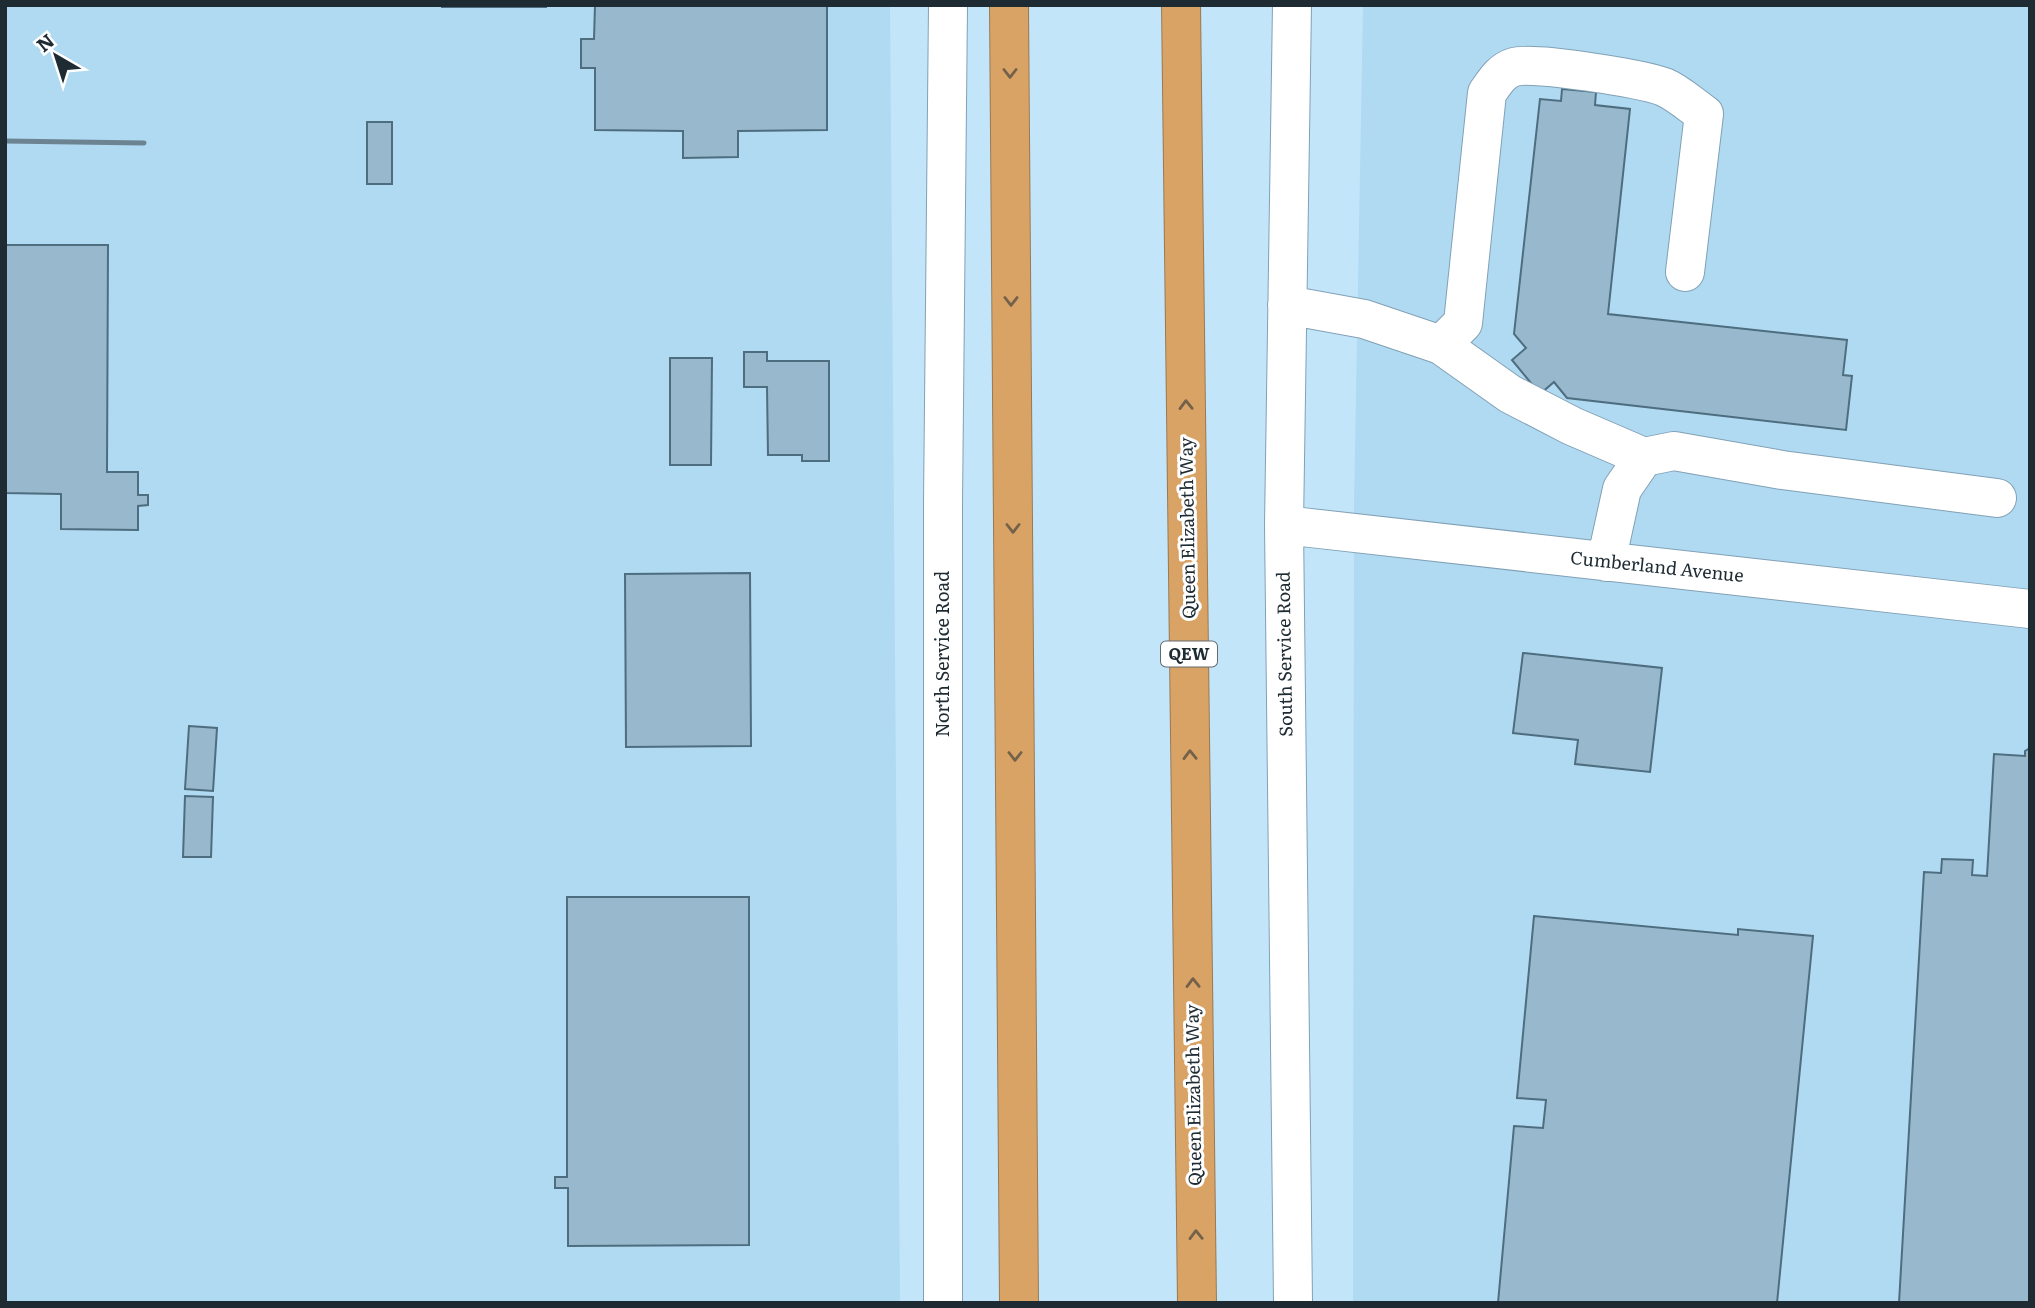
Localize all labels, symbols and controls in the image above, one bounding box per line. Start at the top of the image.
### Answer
north arrow [21,21,91,91]
text: N [30,26,60,58]
one-way arrow [1002,68,1017,79]
one-way arrow [1003,296,1019,307]
one-way arrow [1178,399,1194,410]
street label: Queen Elizabeth Way [1171,436,1202,619]
one-way arrow [1005,524,1021,534]
street label: Cumberland Avenue [1569,543,1745,588]
street label: North Service Road [928,571,955,737]
street label: South Service Road [1269,571,1298,737]
road number: QEW [1161,642,1217,666]
one-way arrow [1182,749,1198,760]
one-way arrow [1007,751,1023,762]
one-way arrow [1185,977,1201,987]
street label: Queen Elizabeth Way [1177,1003,1208,1186]
one-way arrow [1188,1229,1204,1239]

